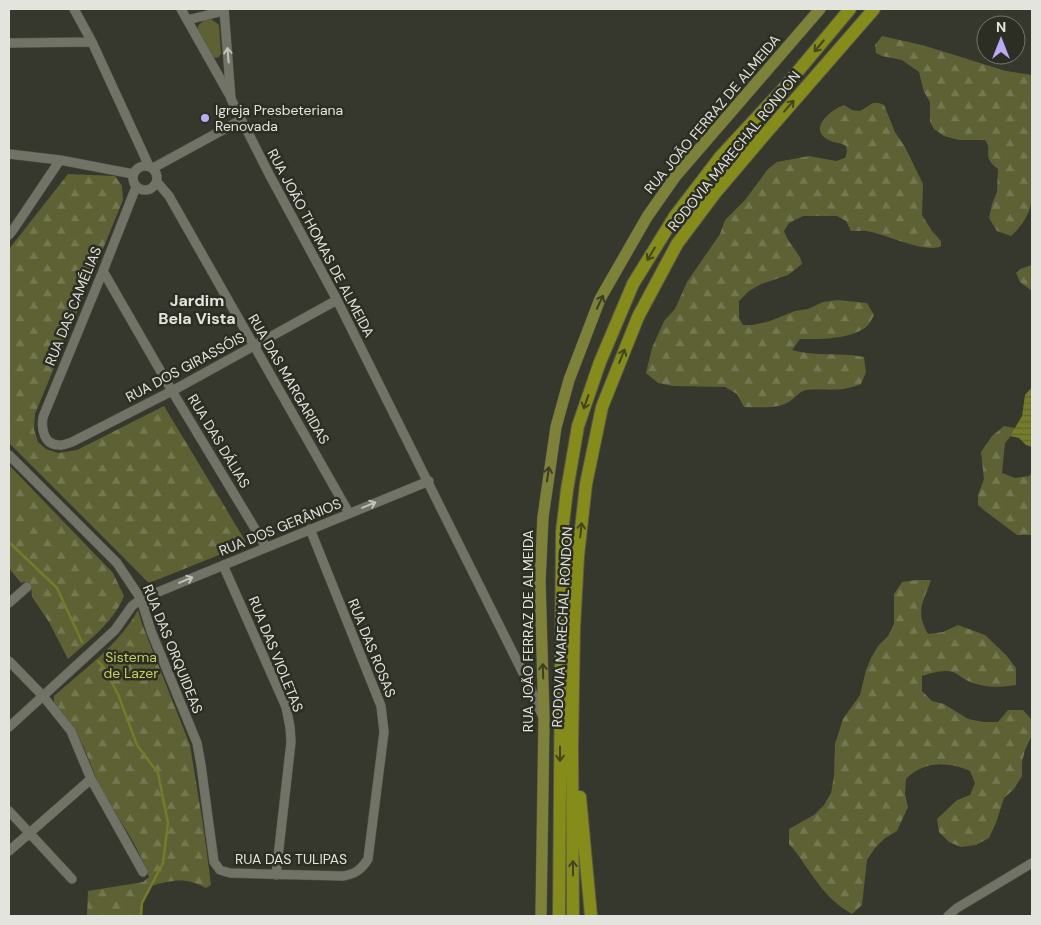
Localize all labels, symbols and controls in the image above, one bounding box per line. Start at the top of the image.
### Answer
north arrow [976,15,1026,65]
text: N [996,18,1006,36]
street label: RUA JOÃO FERRAZ DE ALMEIDA [640,31,784,197]
one-way arrow [814,39,825,52]
one-way arrow [223,47,232,63]
street label: RODOVIA MARECHAL RONDON [664,67,804,235]
one-way arrow [783,99,795,112]
place label: Igreja Presbeteriana Renovada [215,101,343,135]
marker: Igreja Presbeteriana Renovada [199,112,211,124]
street label: RUA JOÃO THOMAS DE ALMEIDA [264,146,378,340]
street label: RUA DAS CAMÉLIAS [41,244,105,368]
one-way arrow [645,246,655,260]
district label: Jardim Bela Vista [158,290,236,329]
one-way arrow [595,295,605,310]
street label: RUA DAS MARGARIDAS [244,311,334,447]
street label: RUA DOS GIRASSÓIS [122,328,248,406]
one-way arrow [618,349,628,364]
street label: RUA DAS DÁLIAS [184,391,254,491]
one-way arrow [581,394,590,409]
one-way arrow [543,466,553,482]
street label: RUA DOS GERÂNIOS [216,494,344,560]
one-way arrow [361,500,376,510]
one-way arrow [576,523,586,539]
street label: RODOVIA MARECHAL RONDON [548,526,576,728]
street label: RUA JOÃO FERRAZ DE ALMEIDA [519,530,537,732]
one-way arrow [178,575,193,584]
street label: RUA DAS ORQUIDEAS [139,582,207,716]
street label: RUA DAS VIOLETAS [245,594,307,714]
street label: RUA DAS ROSAS [344,596,400,700]
park label: Sistema de Lazer [104,648,159,682]
one-way arrow [538,663,547,679]
one-way arrow [555,746,565,762]
street label: RUA DAS TULIPAS [235,850,347,868]
one-way arrow [568,860,578,876]

